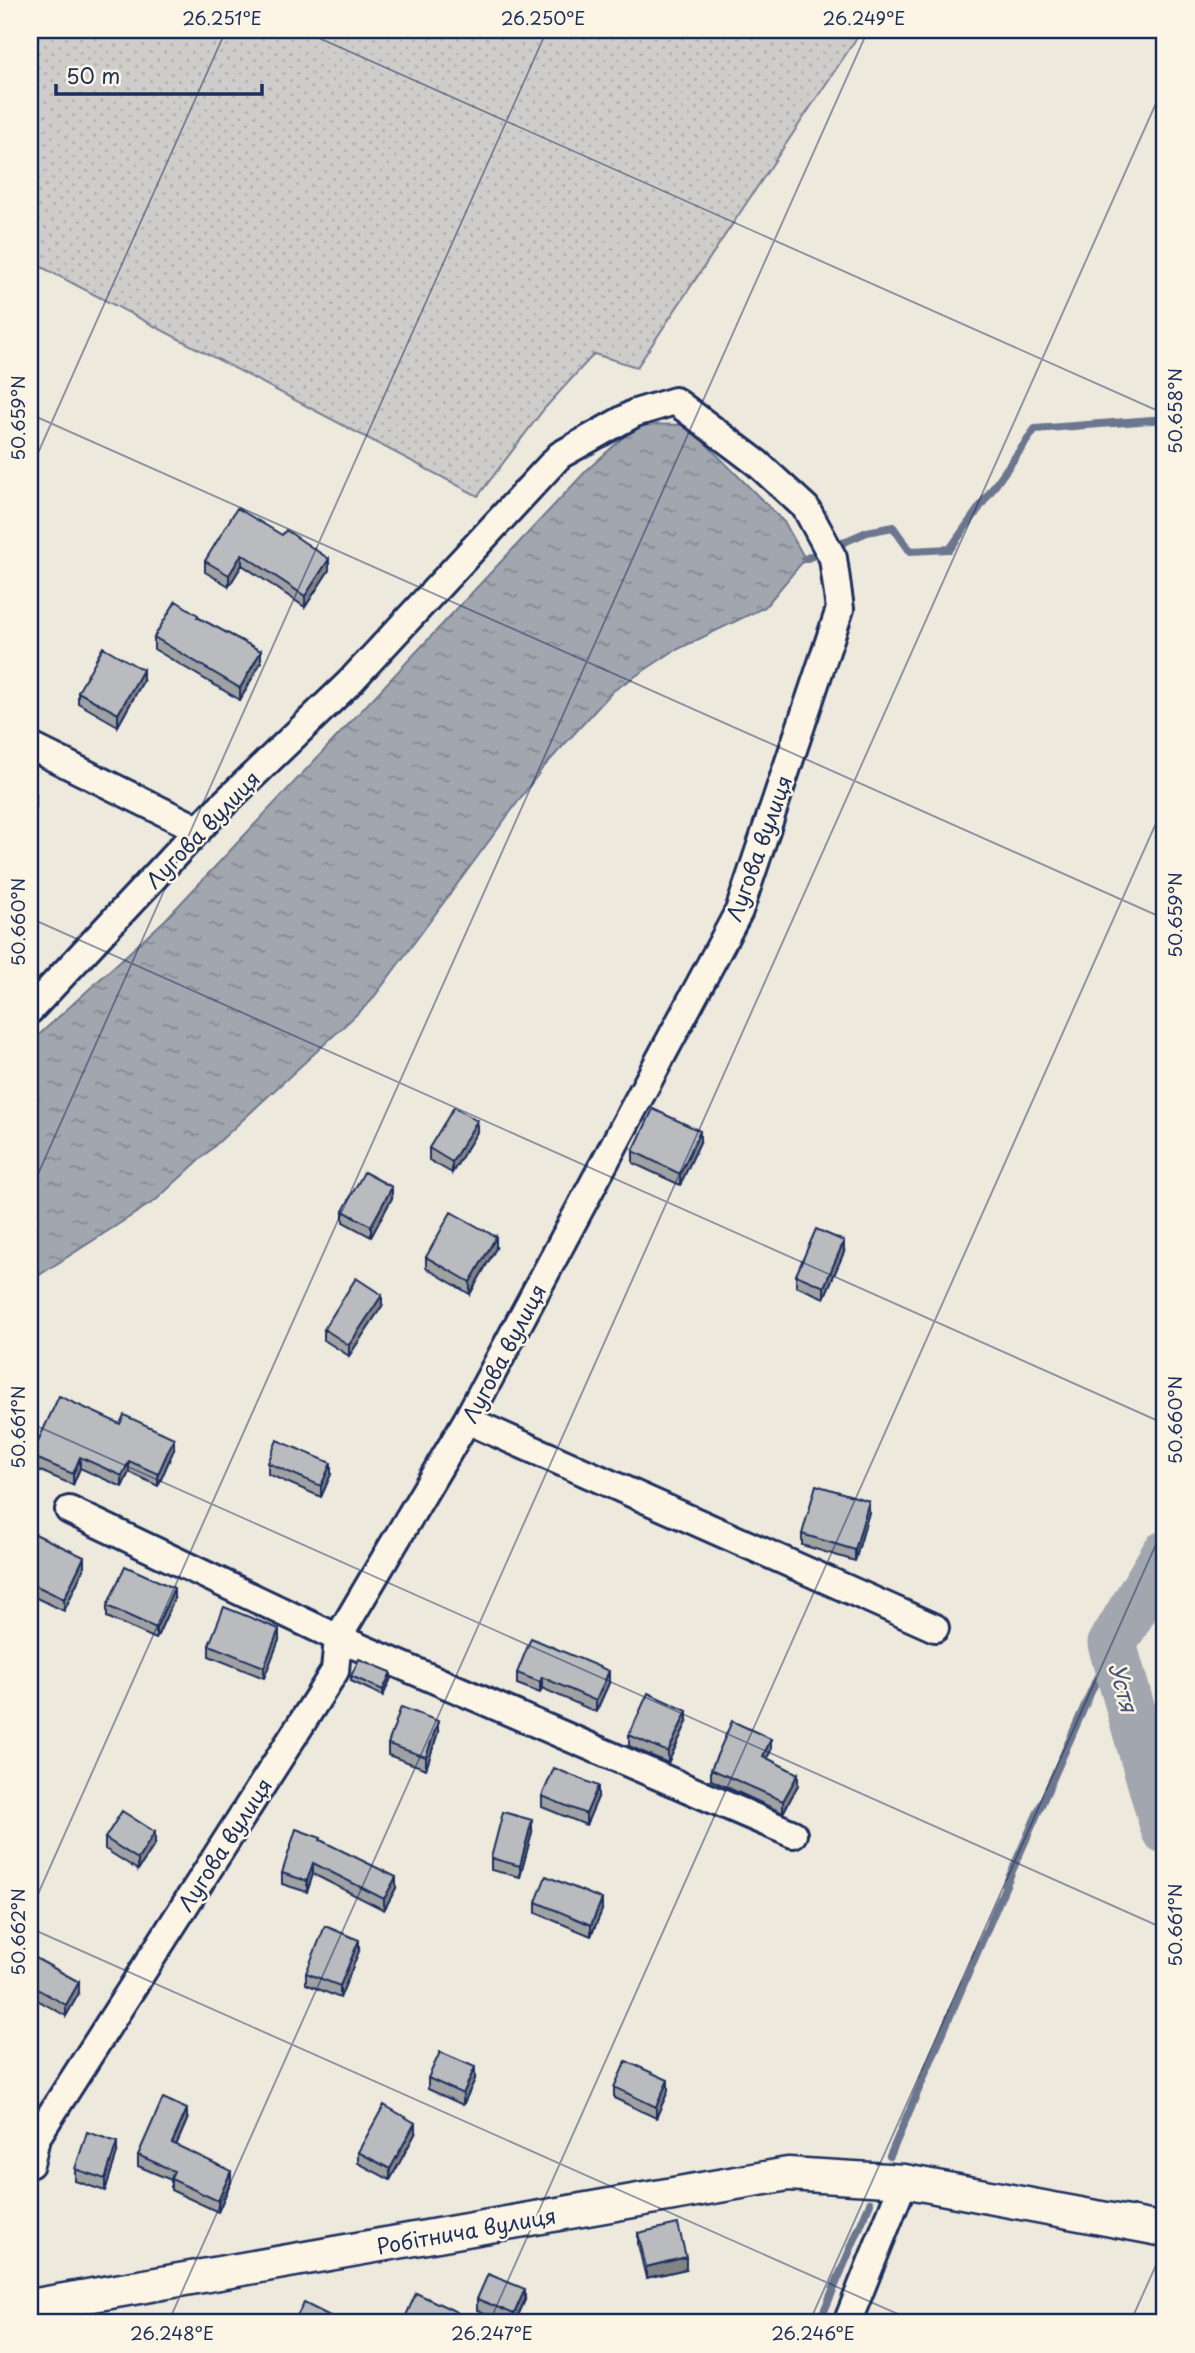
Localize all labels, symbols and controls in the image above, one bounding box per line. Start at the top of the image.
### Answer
text: 26.251°E [182,4,262,31]
text: 26.250°E [501,4,585,31]
text: 26.249°E [823,4,905,31]
scale bar [56,52,262,96]
text: 50 m [66,59,120,91]
text: 50.658°N [1161,368,1188,454]
text: 50.659°N [4,375,31,461]
street label: Лугова вулиця [137,763,267,895]
street label: Лугова вулиця [717,771,799,925]
text: 50.659°N [1161,872,1188,958]
text: 50.660°N [4,878,31,966]
street label: Лугова вулиця [453,1278,553,1428]
text: 50.660°N [1161,1376,1188,1464]
text: 50.661°N [4,1385,31,1469]
water label: Устя [1100,1658,1148,1717]
street label: Лугова вулиця [169,1771,279,1917]
text: 50.661°N [1161,1883,1188,1967]
text: 50.662°N [4,1888,31,1976]
street label: Робітнича вулиця [374,2198,558,2262]
text: 26.248°E [130,2319,214,2346]
text: 26.247°E [451,2319,533,2346]
text: 26.246°E [771,2319,855,2346]

